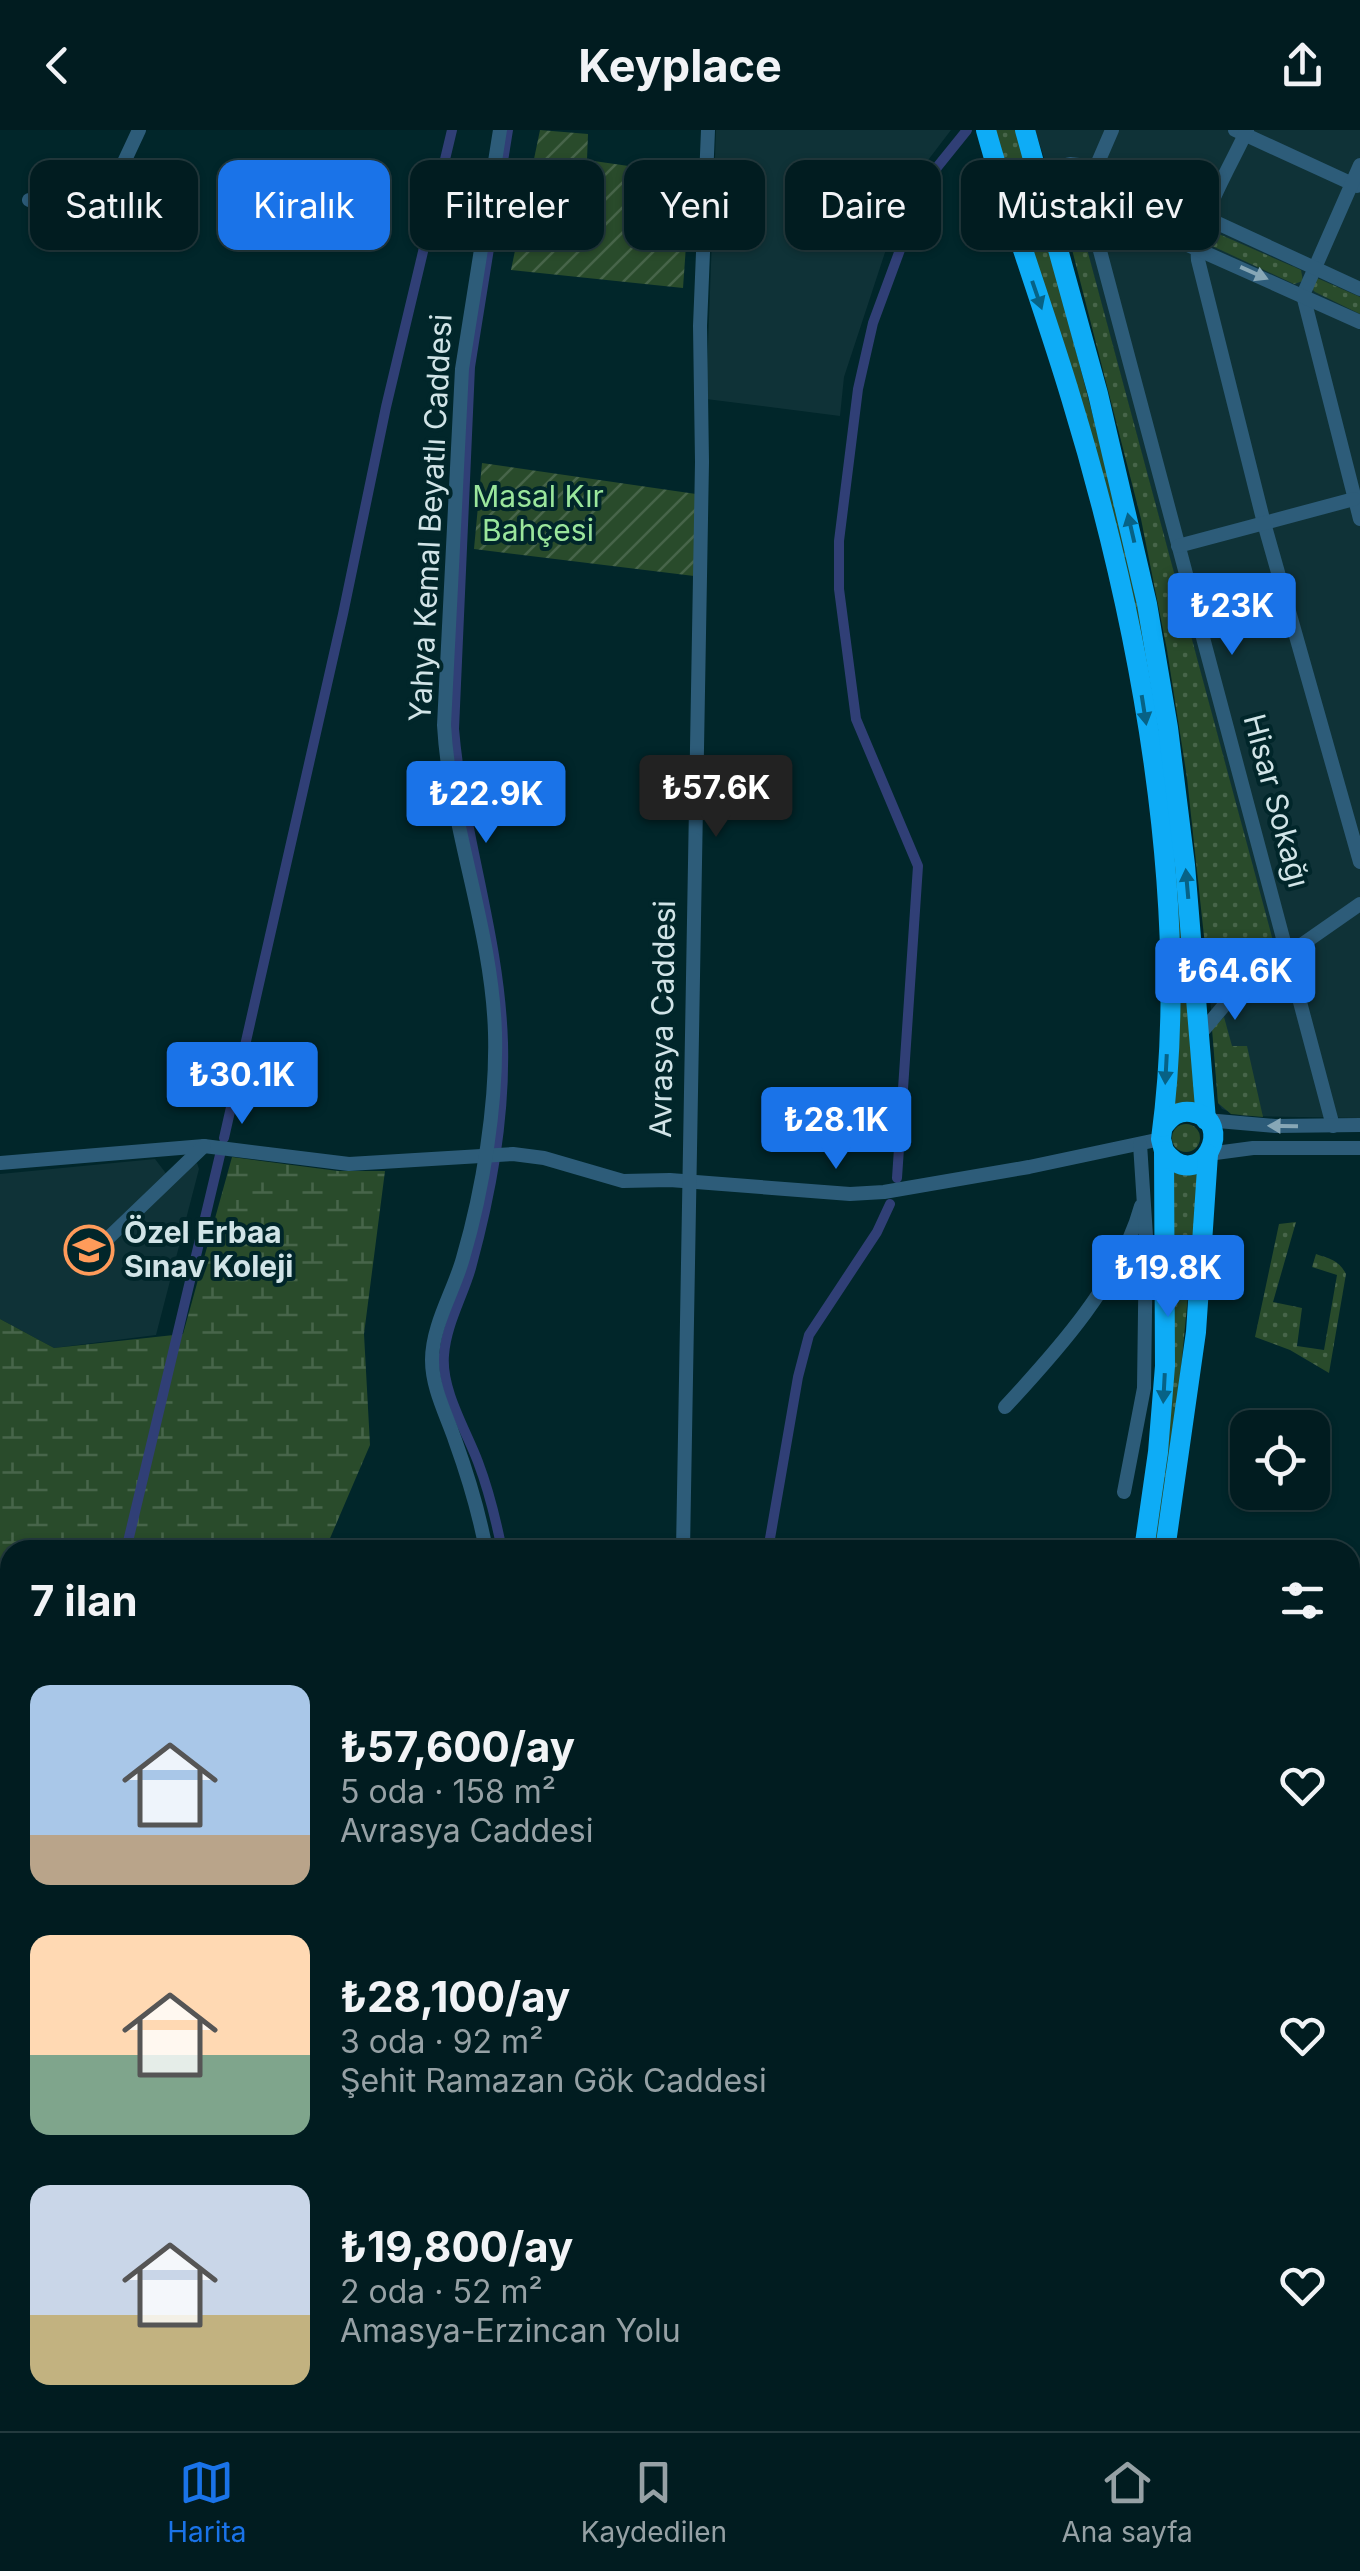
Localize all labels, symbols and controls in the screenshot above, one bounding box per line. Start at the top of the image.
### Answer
icon: back [30,38,85,93]
text: Keyplace [578,38,782,93]
icon: share [1275,38,1330,93]
chip: Satılık [30,160,198,250]
chip: Kiralık [218,160,390,250]
chip: Filtreler [410,160,604,250]
chip: Yeni [624,160,765,250]
chip: Daire [785,160,941,250]
chip: Müstakil ev [961,160,1219,250]
one-way arrow [1239,265,1269,281]
one-way arrow [1030,280,1045,310]
street label: Yahya Kemal Beyatlı Caddesi [401,313,459,723]
park label: Masal Kır Bahçesi [472,478,604,548]
one-way arrow [1123,512,1138,543]
pin: ₺23K [1173,573,1291,658]
text: ₺23K [1190,586,1274,625]
one-way arrow [1136,695,1152,727]
street label: Hisar Sokağı [1237,710,1317,891]
pin: ₺57.6K [635,755,797,840]
pin: ₺22.9K [405,761,567,846]
text: ₺57.6K [661,768,771,807]
text: ₺22.9K [428,774,544,813]
one-way arrow [1178,867,1194,899]
street label: Avrasya Caddesi [642,900,682,1138]
pin: ₺64.6K [1154,938,1316,1023]
text: ₺64.6K [1177,951,1293,990]
pin: ₺30.1K [161,1042,323,1127]
one-way arrow [1158,1053,1174,1085]
text: ₺30.1K [189,1055,295,1094]
pin: ₺28.1K [755,1087,917,1172]
text: ₺28.1K [783,1100,889,1139]
one-way arrow [1267,1118,1299,1134]
place label: Özel Erbaa Sınav Koleji [124,1214,294,1284]
school or university icon: Özel Erbaa Sınav Koleji [63,1224,115,1276]
pin: ₺19.8K [1087,1235,1249,1320]
text: ₺19.8K [1114,1248,1222,1287]
one-way arrow [1156,1373,1172,1405]
map controls [1230,1410,1330,1510]
button: locate [1230,1410,1330,1510]
icon: filters [1275,1573,1330,1628]
text: 7 ilan [30,1575,138,1626]
text: ₺57,600/ay [340,1721,575,1772]
icon: home [110,1725,230,1845]
icon: heart [1275,1758,1330,1813]
text: 5 oda · 158 m² [340,1772,556,1811]
text: Avrasya Caddesi [340,1811,593,1850]
text: ₺28,100/ay [340,1971,570,2022]
icon: home [110,1975,230,2095]
icon: heart [1275,2008,1330,2063]
text: 3 oda · 92 m² [340,2022,543,2061]
text: Şehit Ramazan Gök Caddesi [340,2061,767,2100]
text: ₺19,800/ay [340,2221,573,2272]
icon: home [110,2225,230,2345]
icon: heart [1275,2258,1330,2313]
text: 2 oda · 52 m² [340,2272,543,2311]
text: Amasya-Erzincan Yolu [340,2311,681,2350]
tab: Harita [167,2455,246,2549]
tab: Kaydedilen [581,2455,727,2549]
tab: Ana sayfa [1061,2455,1193,2549]

